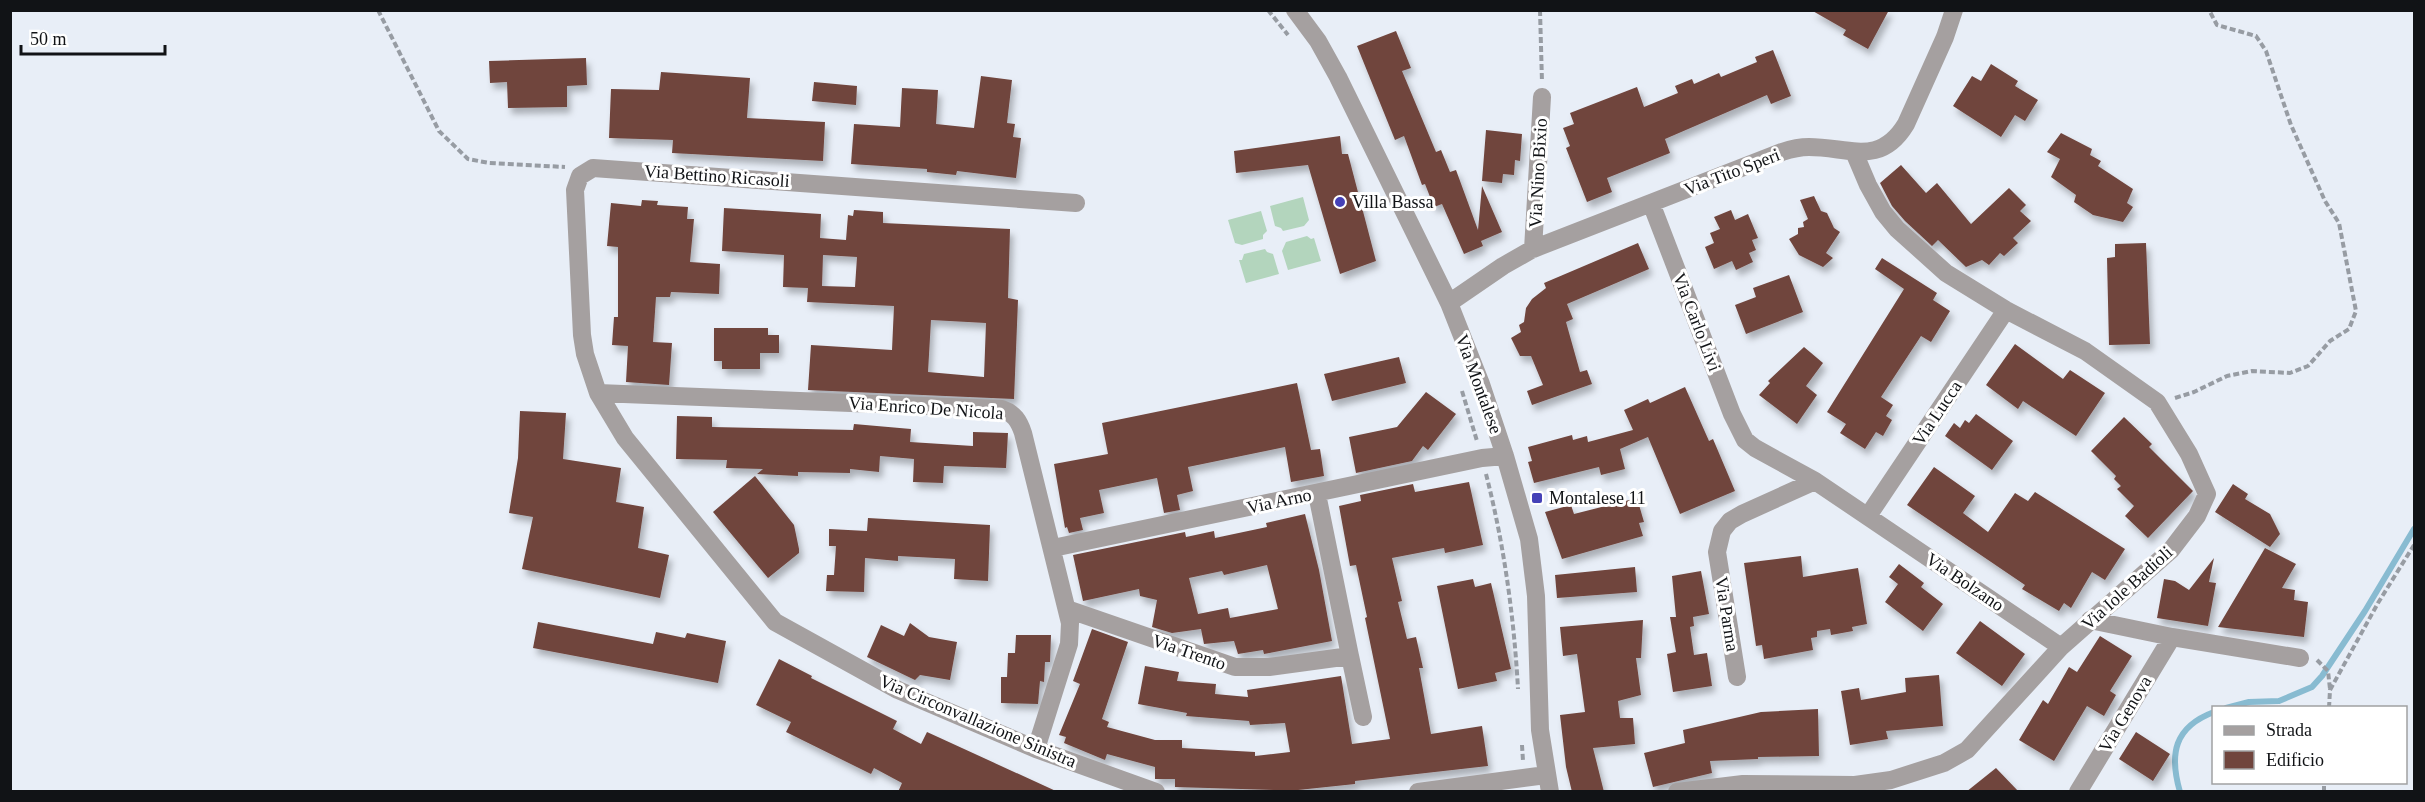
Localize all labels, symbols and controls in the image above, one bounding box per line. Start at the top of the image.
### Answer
scale bar [21,18,165,56]
text: 50 m [30,29,67,49]
street label: Via Nino Bixio [1525,118,1551,228]
street label: Via Tito Speri [1681,145,1783,199]
street label: Via Bettino Ricasoli [644,161,790,191]
place label: Villa Bassa [1352,192,1433,212]
marker: Villa Bassa [1333,195,1347,209]
street label: Via Carlo Livi [1669,270,1725,374]
street label: Via Montalese [1452,332,1506,436]
street label: Via Lucca [1908,377,1966,449]
street label: Via Enrico De Nicola [848,393,1004,423]
street label: Via Arno [1245,484,1313,518]
place label: Montalese 11 [1549,488,1646,508]
marker: Montalese 11 [1530,491,1544,505]
street label: Via Iole Badioli [2078,542,2176,634]
street label: Via Bolzano [1922,549,2008,615]
street label: Via Parma [1711,575,1743,653]
street label: Via Trento [1150,630,1228,674]
street label: Via Circonvallazione Sinistra [877,670,1079,772]
street label: Via Genova [2094,672,2156,756]
legend [2212,706,2407,784]
text: Strada [2266,720,2312,740]
text: Edificio [2266,750,2324,770]

